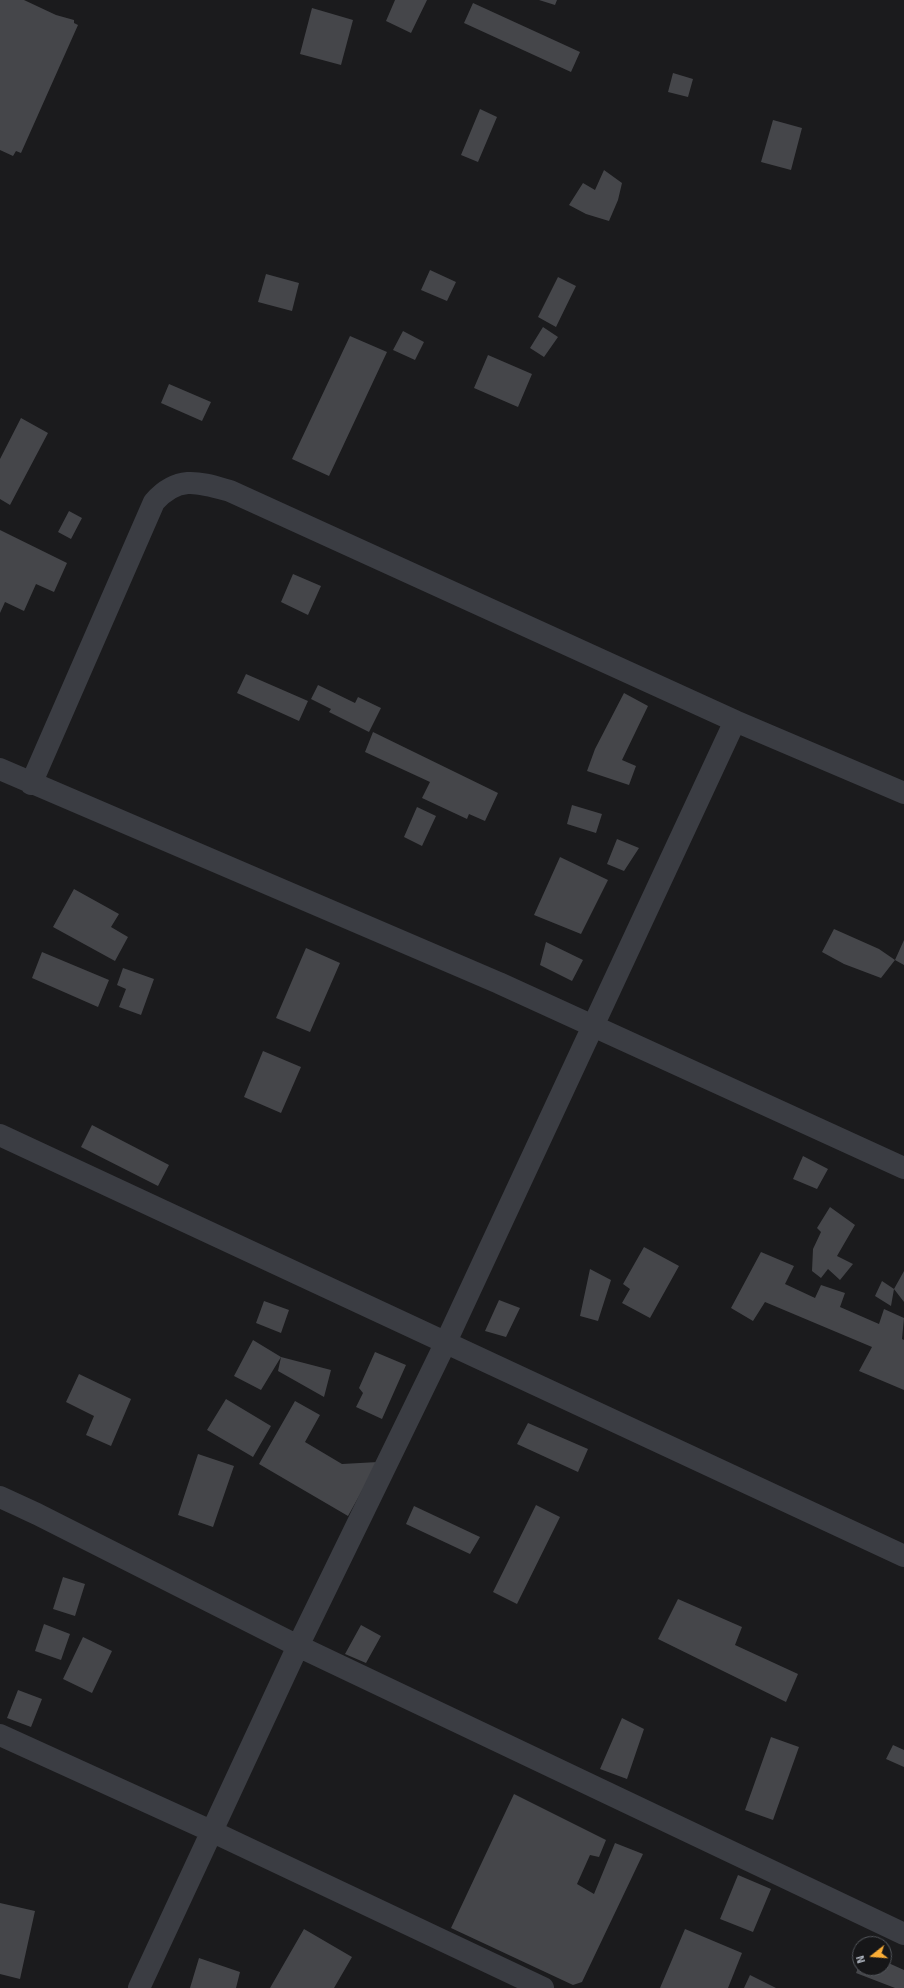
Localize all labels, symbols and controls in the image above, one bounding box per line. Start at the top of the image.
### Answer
north arrow [852,1936,892,1976]
text: N [854,1954,868,1965]

